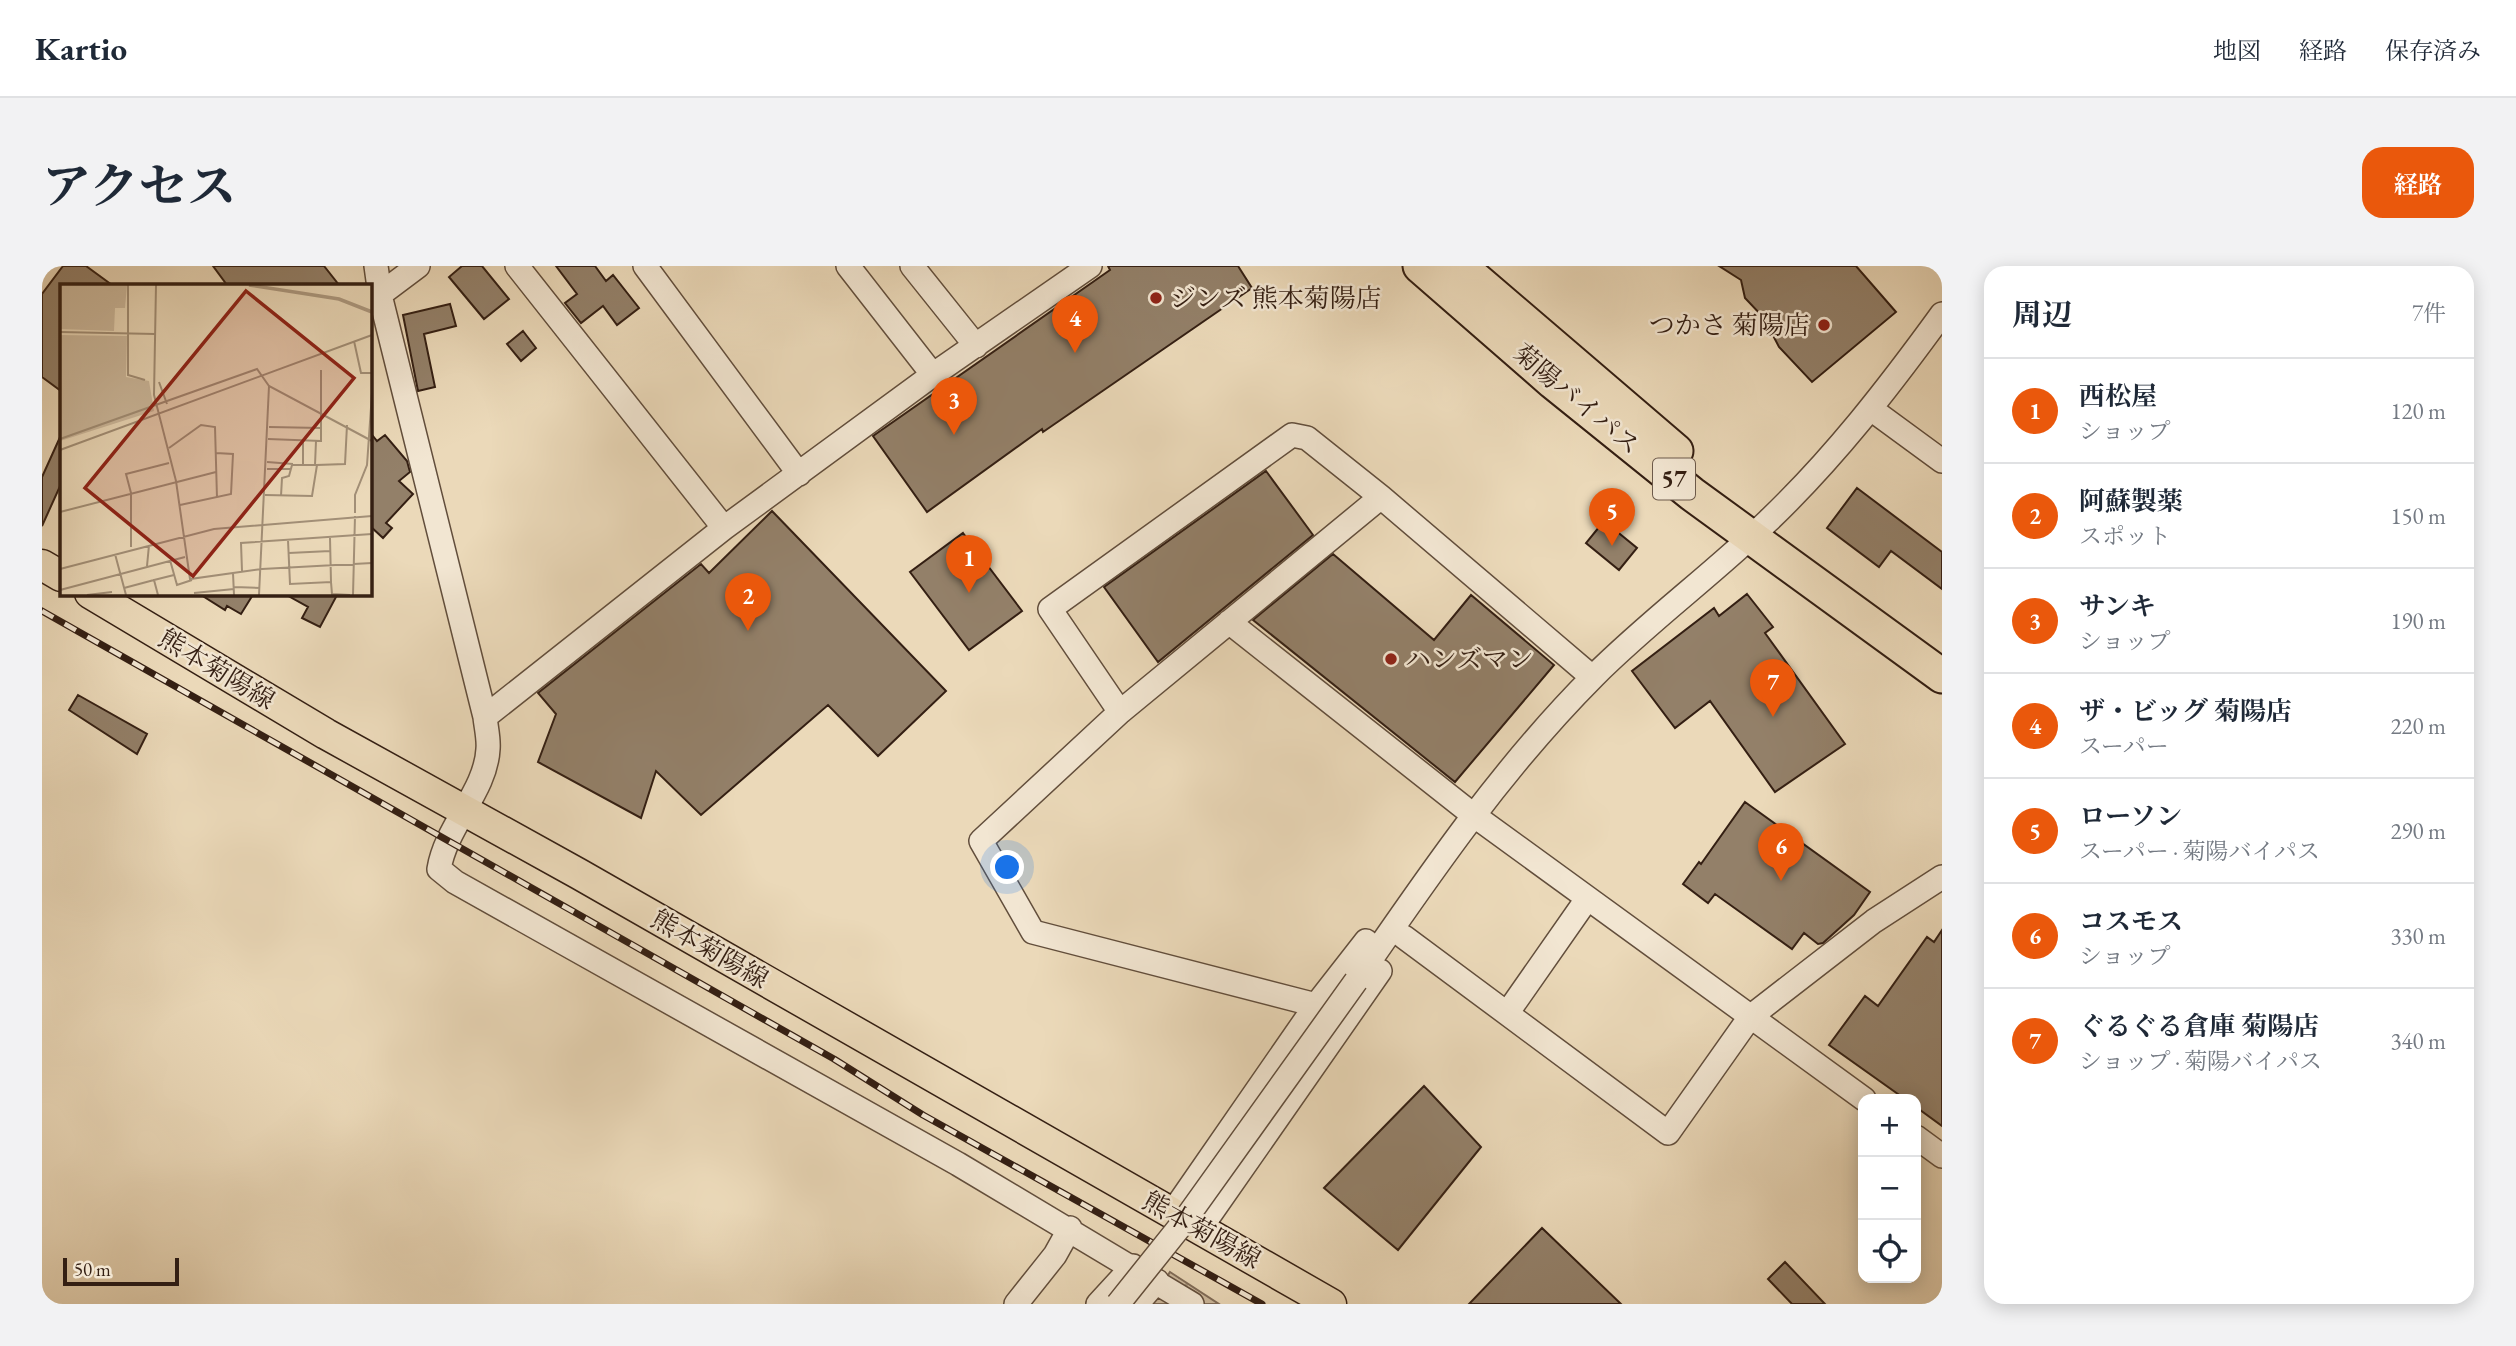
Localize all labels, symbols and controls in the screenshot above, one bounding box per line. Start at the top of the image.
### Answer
text: Kartio [35,27,127,70]
text: 地図 [2213,35,2261,66]
text: 経路 [2299,35,2347,66]
text: 保存済み [2385,35,2481,66]
button: 経路 [2362,147,2474,218]
text: アクセス [42,154,237,218]
place label: ジンズ 熊本菊陽店 [1170,281,1382,315]
inset map [60,284,371,595]
marker: ジンズ 熊本菊陽店 [1148,290,1164,306]
pin: 4 [1052,295,1098,353]
text: 周辺 [2012,295,2072,334]
text: 7件 [2412,298,2446,328]
place label: つかさ 菊陽店 [1649,308,1810,342]
marker: つかさ 菊陽店 [1816,317,1832,333]
street label: 菊陽バイパス [1507,336,1647,462]
pin: 3 [931,377,977,435]
text: 西松屋 [2079,379,2157,413]
text: 1 [2029,396,2041,426]
text: 120 m [2390,396,2446,426]
text: ショップ [2079,416,2171,446]
road number: 57 [1653,458,1695,499]
text: 阿蘇製薬 [2079,484,2183,518]
pin: 5 [1589,488,1635,546]
text: 2 [2029,501,2041,531]
text: 150 m [2390,501,2446,531]
text: スポット [2079,521,2171,551]
pin: 1 [946,535,992,593]
pin: 2 [725,573,771,631]
text: サンキ [2079,589,2156,623]
text: 3 [2029,606,2041,636]
text: 190 m [2390,606,2446,636]
street label: 熊本菊陽線 [153,621,281,717]
text: ショップ [2079,626,2171,656]
place label: ハンズマン [1405,642,1534,676]
marker: ハンズマン [1383,651,1399,667]
pin: 7 [1750,659,1796,717]
text: ザ・ビッグ 菊陽店 [2079,694,2292,728]
text: 4 [2029,711,2041,741]
text: 220 m [2390,711,2446,741]
text: スーパー [2079,731,2169,761]
text: ローソン [2079,799,2182,833]
text: 5 [2029,816,2041,846]
text: 290 m [2390,816,2446,846]
pin: 6 [1758,823,1804,881]
text: スーパー · 菊陽バイパス [2079,836,2320,866]
your location [990,850,1024,884]
street label: 熊本菊陽線 [645,902,775,996]
text: コスモス [2079,904,2183,938]
text: 6 [2029,921,2041,951]
text: 330 m [2390,921,2446,951]
text: ショップ [2079,941,2171,971]
text: ぐるぐる倉庫 菊陽店 [2079,1009,2319,1043]
text: 7 [2029,1026,2041,1056]
text: 340 m [2390,1026,2446,1056]
text: ショップ · 菊陽バイパス [2079,1046,2322,1076]
map controls [1858,1094,1921,1283]
button: + [1858,1094,1921,1157]
button: − [1858,1157,1921,1220]
street label: 熊本菊陽線 [1137,1184,1267,1276]
button: locate [1858,1220,1921,1283]
scale bar [63,1255,178,1287]
text: 50 m [74,1257,111,1282]

